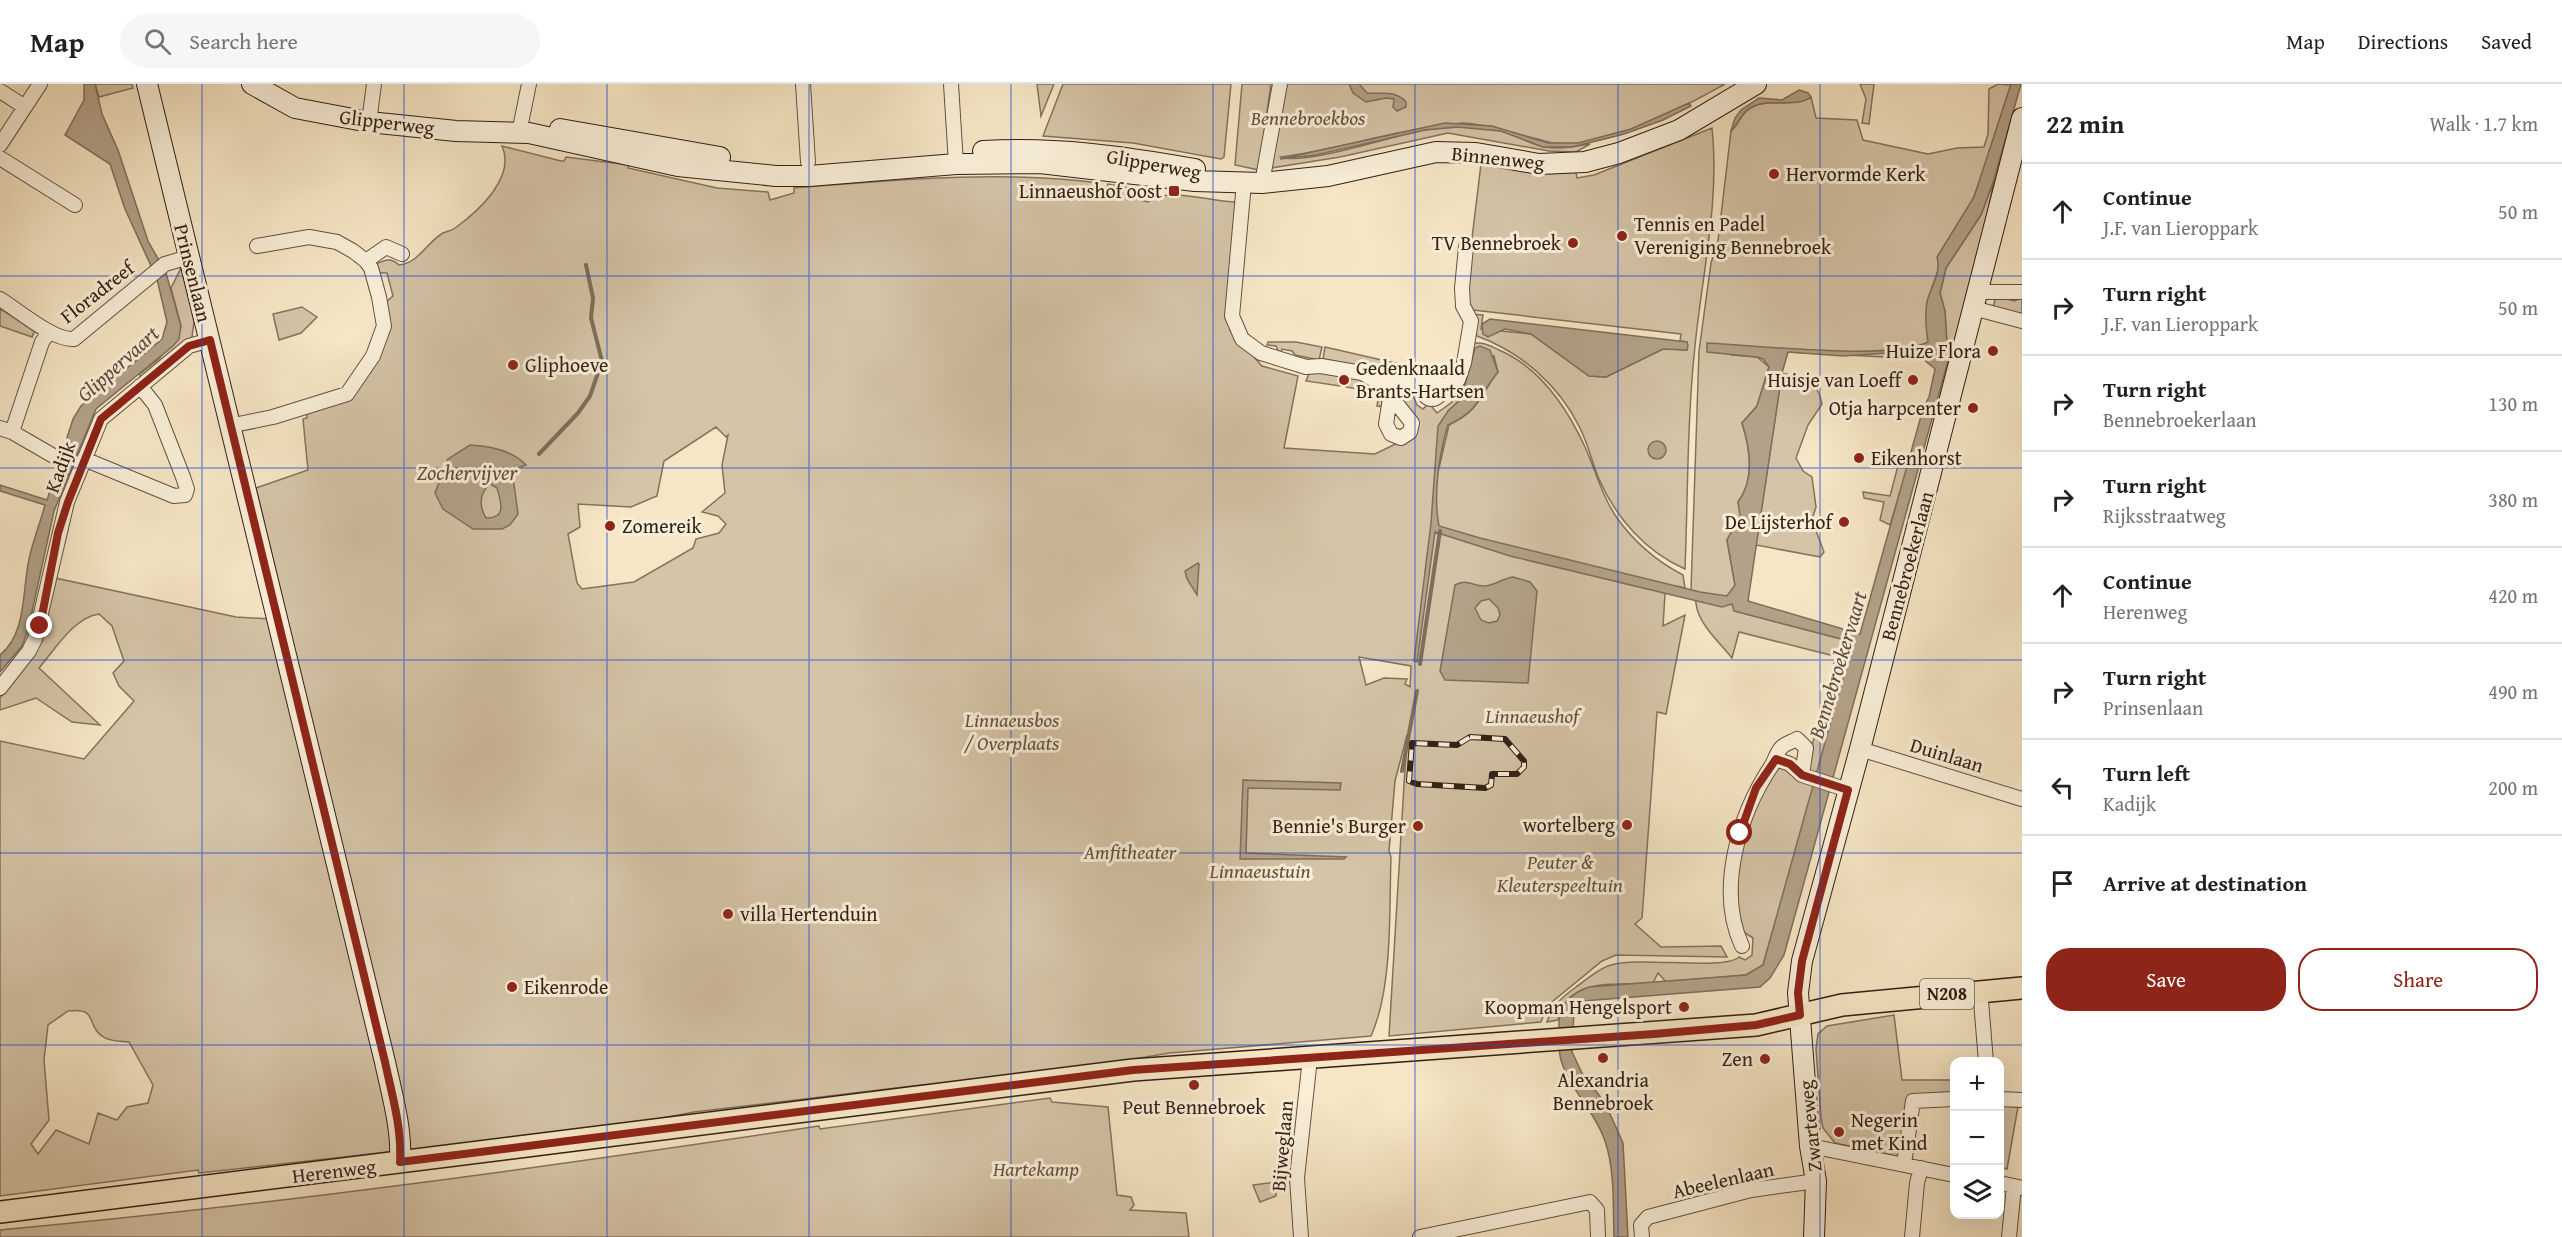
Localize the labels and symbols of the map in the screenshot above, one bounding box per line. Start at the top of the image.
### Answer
street label: Glipperweg [338,101,436,142]
park label: Bennebroekbos [1250,103,1366,132]
street label: Binnenweg [1450,138,1546,177]
street label: Glipperweg [1105,141,1204,186]
place label: Hervormde Kerk [1786,159,1926,188]
marker: Hervormde Kerk [1767,167,1781,181]
place label: Linnaeushof oost [1019,176,1162,205]
marker: Linnaeushof oost [1167,184,1181,198]
place label: Tennis en Padel Vereniging Bennebroek [1634,209,1832,261]
street label: Prinsenlaan [167,221,220,325]
place label: TV Bennebroek [1432,228,1562,257]
marker: Tennis en Padel Vereniging Bennebroek [1615,229,1629,243]
marker: TV Bennebroek [1566,236,1580,250]
street label: Floradreef [54,252,142,330]
water label: Glippervaart [70,318,166,409]
place label: Huize Flora [1886,336,1982,365]
marker: Huize Flora [1986,344,2000,358]
place label: Gliphoeve [525,350,609,379]
place label: Gedenknaald Brants-Hartsen [1356,353,1485,405]
marker: Gliphoeve [506,358,520,372]
place label: Huisje van Loeff [1767,365,1903,394]
marker: Gedenknaald Brants-Hartsen [1337,373,1351,387]
marker: Huisje van Loeff [1906,373,1920,387]
place label: Otja harpcenter [1829,393,1961,422]
marker: Otja harpcenter [1966,401,1980,415]
street label: Kadijk [37,436,83,497]
place label: Eikenhorst [1871,443,1962,472]
marker: Eikenhorst [1852,451,1866,465]
water label: Zochervijver [417,457,518,488]
street label: Bennebroekerlaan [1873,488,1940,644]
place label: De Lijsterhof [1725,507,1835,536]
place label: Zomereik [622,511,702,540]
marker: De Lijsterhof [1837,515,1851,529]
marker: Zomereik [603,519,617,533]
water label: Bennebroekervaart [1800,587,1875,743]
route end [26,612,52,638]
park label: Linnaeushof [1484,701,1583,730]
park label: Linnaeusbos / Overplaats [963,705,1060,757]
street label: Duinlaan [1907,730,1988,779]
place label: wortelberg [1523,810,1615,839]
place label: Bennie's Burger [1272,811,1406,840]
marker: wortelberg [1620,818,1634,832]
marker: Bennie's Burger [1411,819,1425,833]
route start [1726,819,1752,845]
park label: Amfitheater [1083,837,1177,866]
park label: Peuter & Kleuterspeeltuin [1496,847,1623,899]
park label: Linnaeustuin [1208,856,1311,885]
place label: villa Hertenduin [740,899,878,928]
marker: villa Hertenduin [721,907,735,921]
place label: Eikenrode [524,972,608,1001]
road number: N208 [1920,979,1974,1009]
marker: Eikenrode [505,980,519,994]
place label: Koopman Hengelsport [1484,992,1672,1021]
marker: Koopman Hengelsport [1677,1000,1691,1014]
place label: Zen [1722,1044,1753,1073]
marker: Alexandria Bennebroek [1596,1051,1610,1065]
marker: Zen [1758,1052,1772,1066]
place label: Alexandria Bennebroek [1553,1065,1654,1117]
marker: Peut Bennebroek [1187,1078,1201,1092]
street label: Zwarteweg [1790,1079,1829,1173]
place label: Peut Bennebroek [1122,1092,1266,1121]
street label: Bijweglaan [1263,1099,1300,1193]
place label: Negerin met Kind [1851,1105,1928,1157]
marker: Negerin met Kind [1832,1125,1846,1139]
street label: Herenweg [290,1151,378,1190]
park label: Hartekamp [992,1154,1079,1183]
street label: Abeelenlaan [1669,1154,1776,1205]

